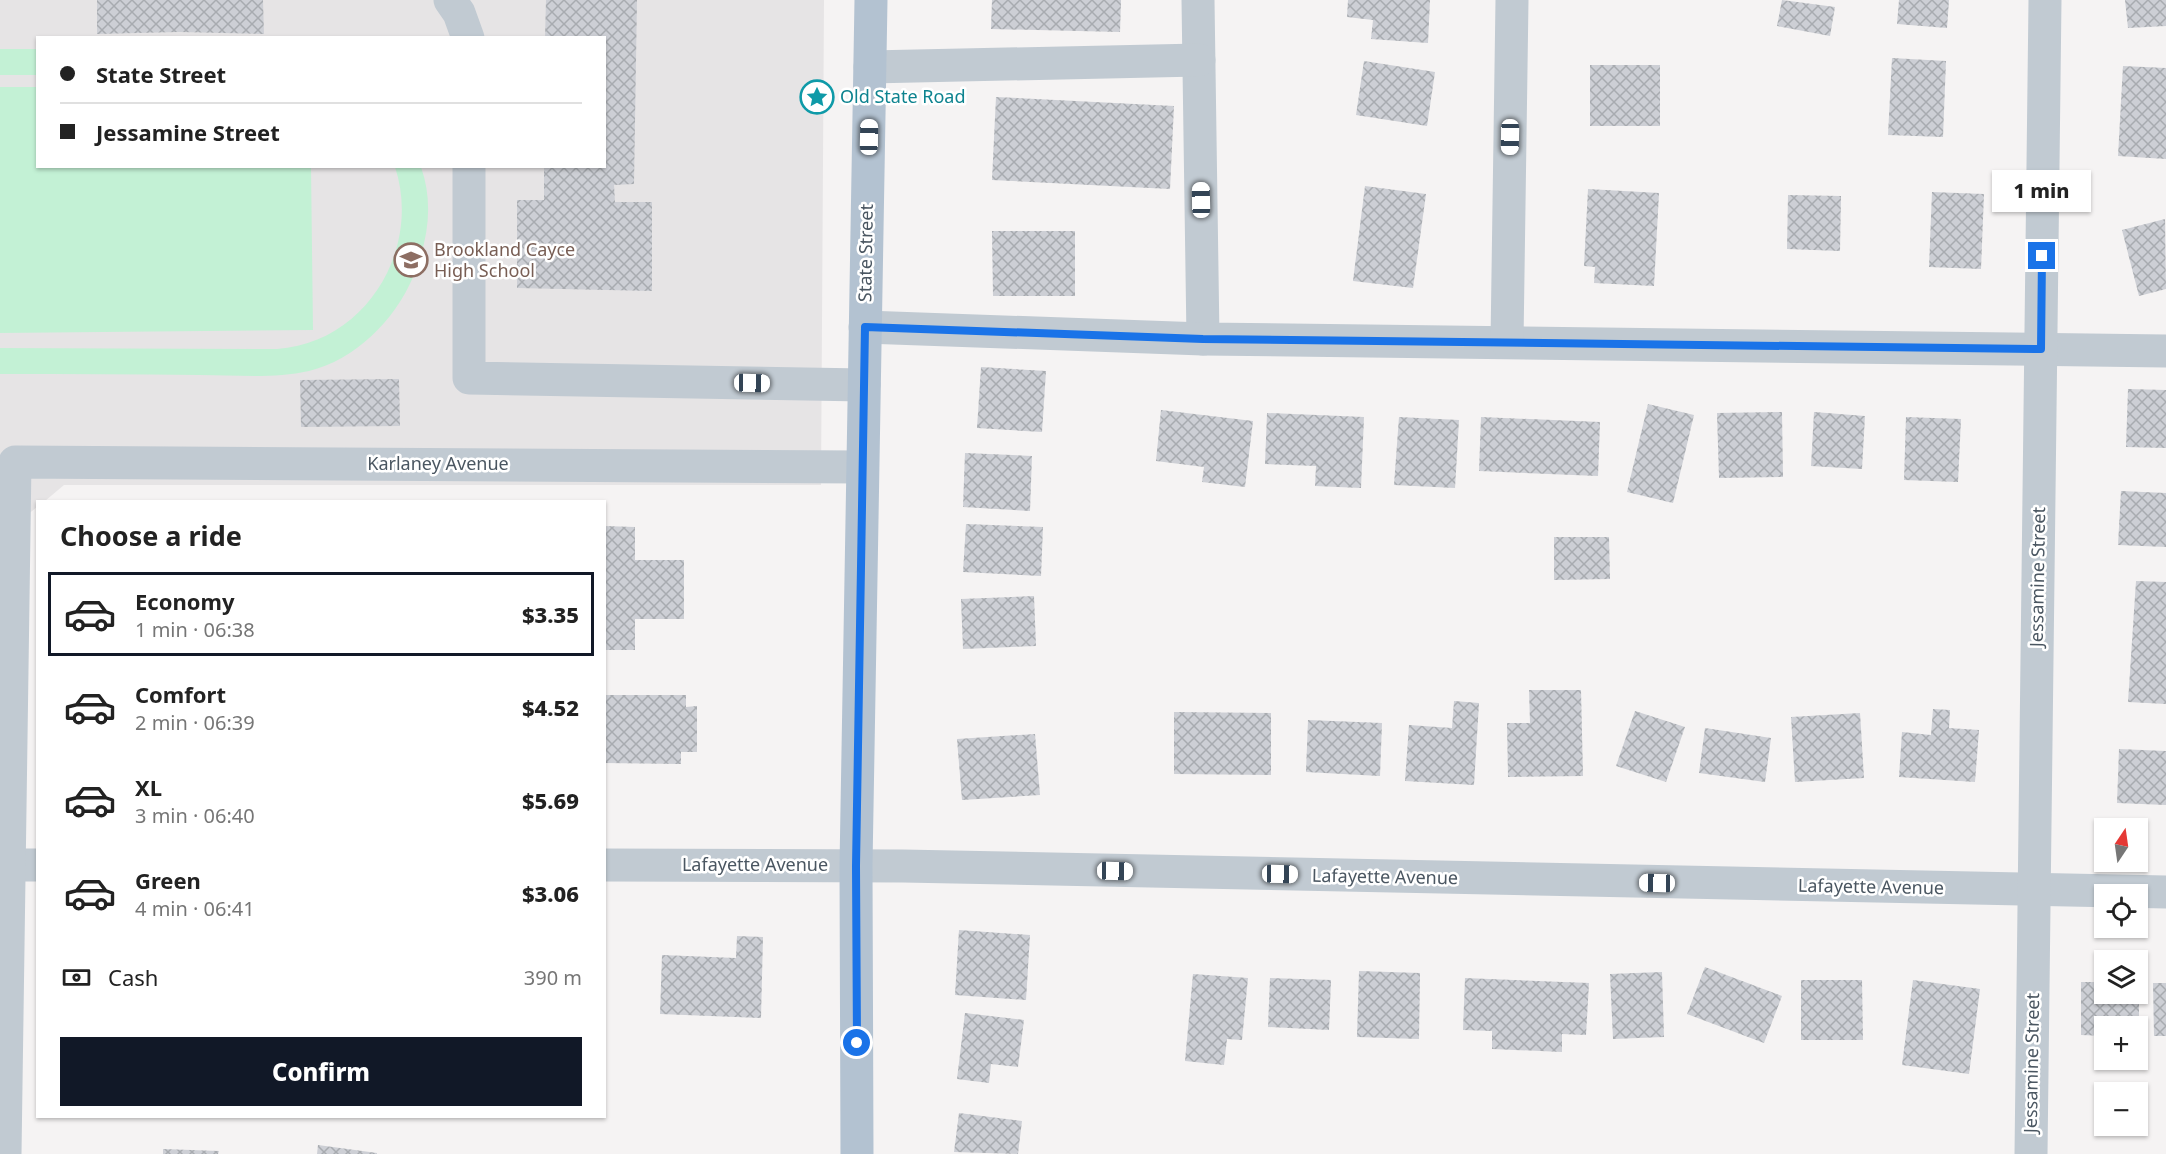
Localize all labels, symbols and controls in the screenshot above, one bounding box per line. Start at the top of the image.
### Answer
text: State Street [96,59,226,89]
place icon: Old State Road [799,79,835,115]
place label: Old State Road [840,84,966,108]
text: Jessamine Street [96,117,280,147]
car [860,119,878,155]
car [1501,119,1519,155]
callout: 1 min [1992,169,2092,211]
text: 1 min [2014,177,2069,204]
car [1192,182,1210,218]
street label: State Street [852,203,878,302]
place label: Brookland Cayce High School [434,237,575,282]
school or university icon: Brookland Cayce High School [393,242,429,278]
route end [2028,242,2055,269]
car [734,374,770,392]
street label: Karlaney Avenue [367,451,509,475]
street label: Jessamine Street [2024,506,2050,649]
text: Choose a ride [60,517,242,554]
text: Economy [135,586,234,616]
icon: car [63,587,117,641]
text: $3.35 [522,599,579,629]
text: 1 min · 06:38 [135,616,255,643]
text: Comfort [135,679,226,709]
icon: car [63,680,117,734]
text: $4.52 [522,692,579,722]
text: 2 min · 06:39 [135,709,255,736]
text: XL [135,772,162,802]
icon: car [63,773,117,827]
text: $5.69 [522,785,579,815]
text: 3 min · 06:40 [135,802,255,829]
north arrow [2094,818,2148,872]
map controls [2094,818,2148,1136]
street label: Lafayette Avenue [682,852,828,876]
car [1097,862,1133,880]
street label: Lafayette Avenue [1312,863,1458,889]
text: Green [135,865,201,895]
car [1262,865,1298,883]
icon: car [63,866,117,920]
street label: Lafayette Avenue [1798,873,1944,899]
car [1639,874,1675,892]
text: $3.06 [522,878,579,908]
button: locate [2094,884,2148,938]
text: 4 min · 06:41 [135,895,255,922]
button: layers [2094,950,2148,1004]
icon: cash [60,961,93,994]
text: Cash [108,962,158,992]
text: 390 m [524,964,582,991]
street label: Jessamine Street [2018,992,2044,1135]
button: + [2094,1016,2148,1070]
route start [843,1029,870,1056]
button: Confirm [60,1037,582,1106]
button: − [2094,1082,2148,1136]

